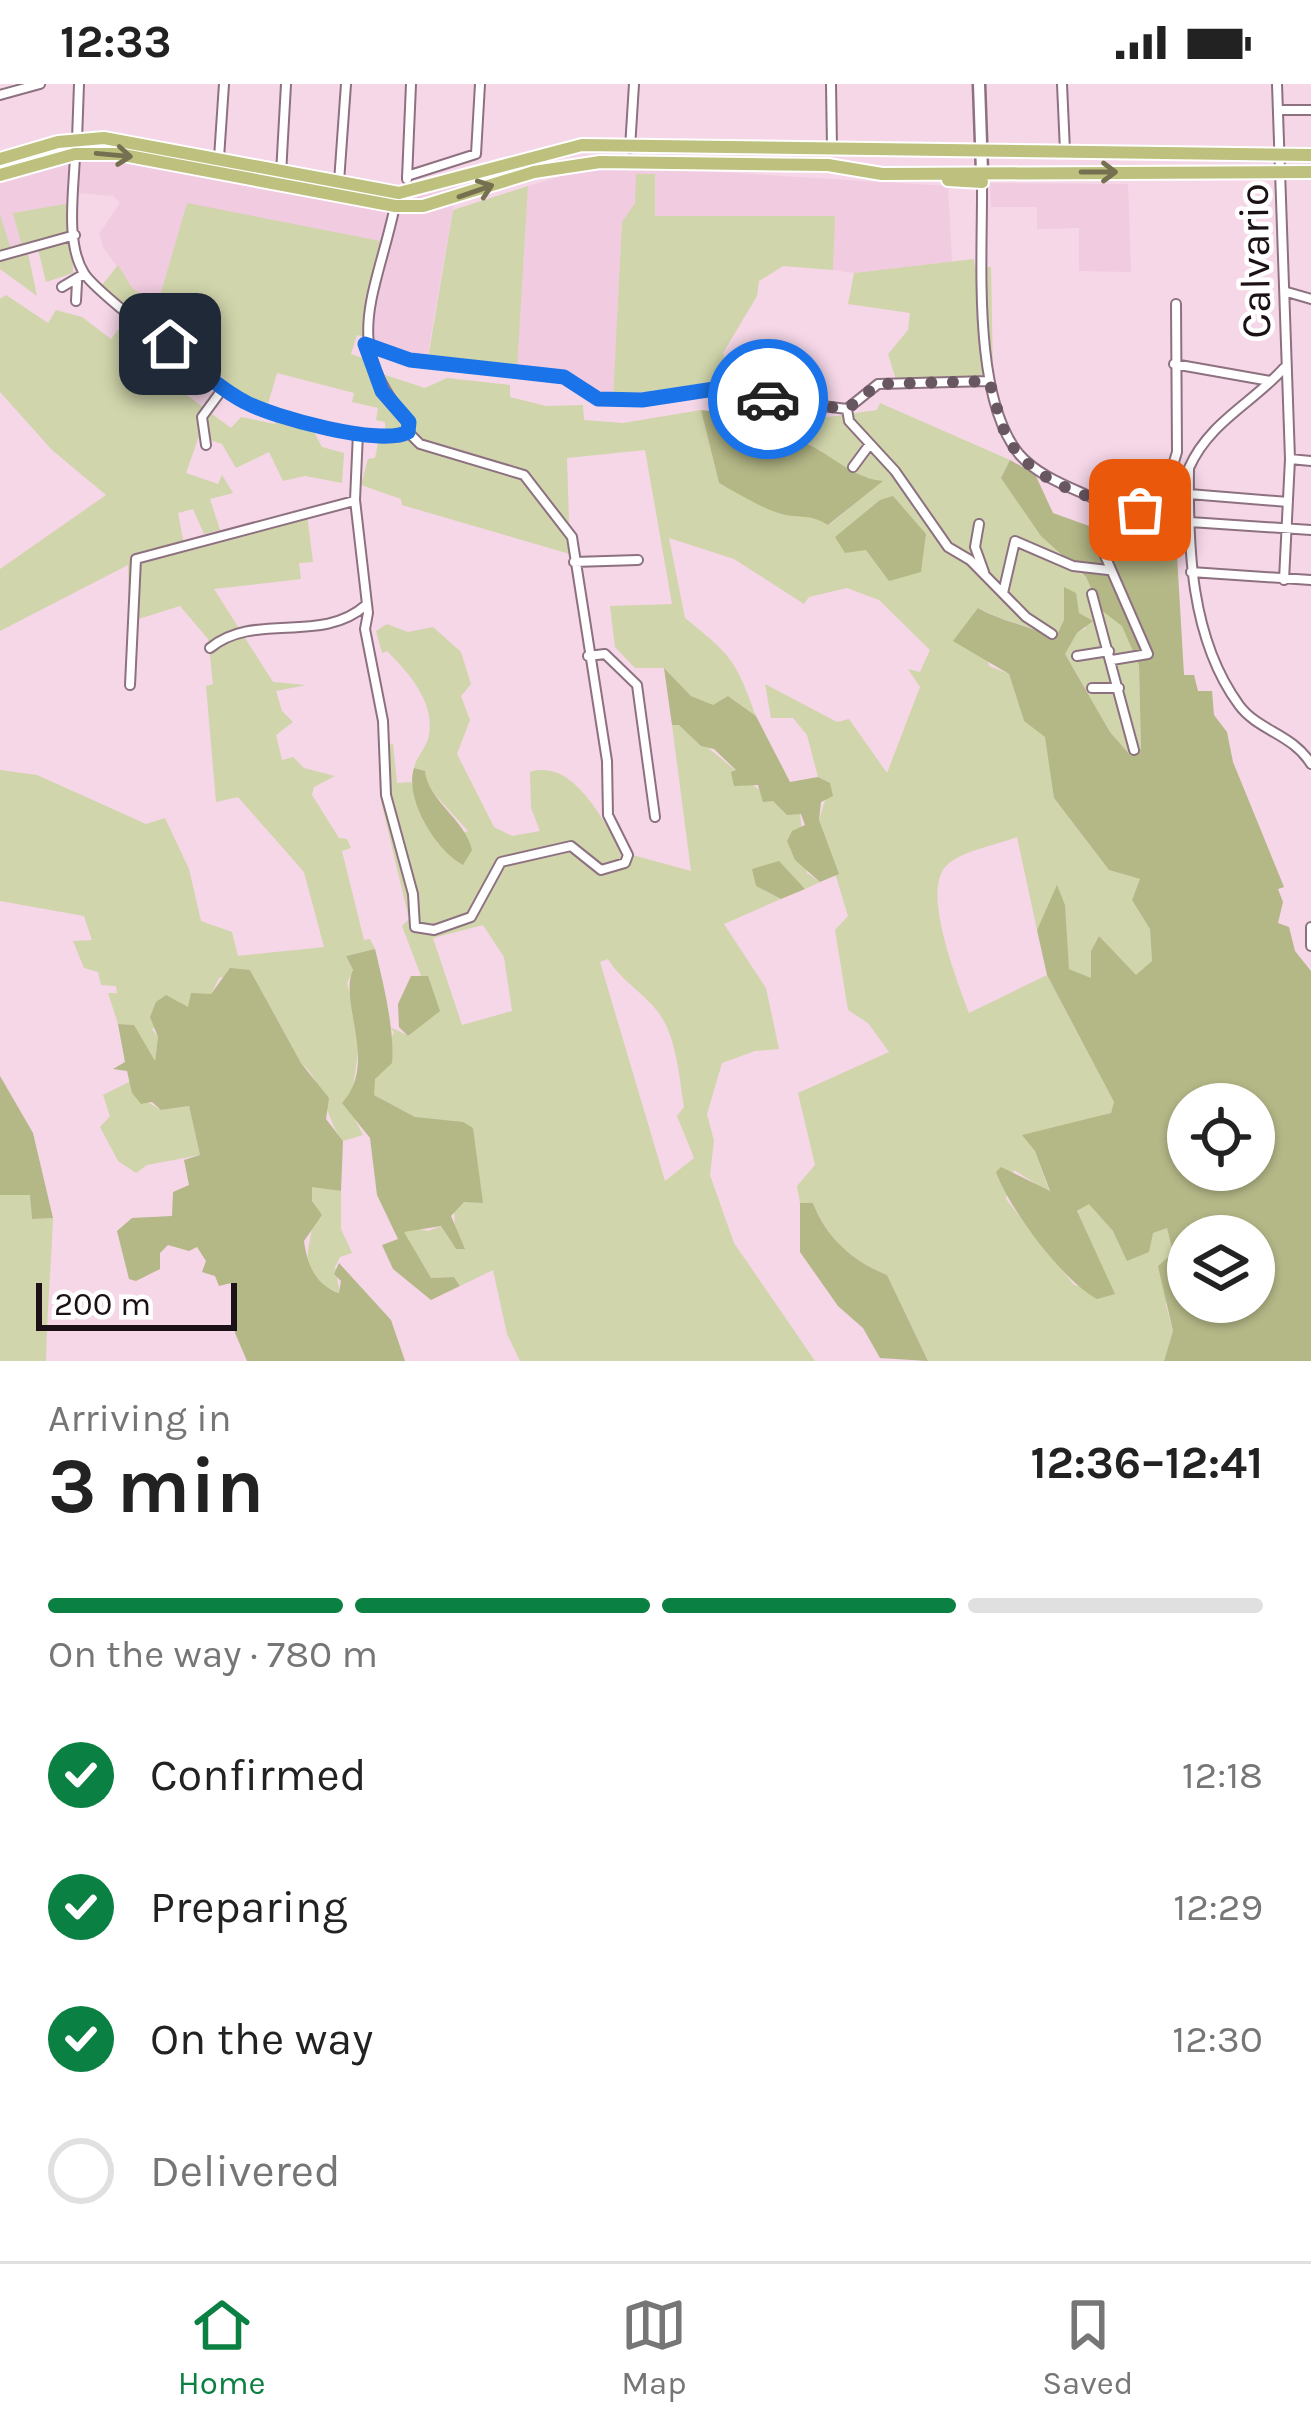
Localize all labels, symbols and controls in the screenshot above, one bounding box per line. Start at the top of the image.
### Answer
text: 12:33 [60,16,171,68]
one-way arrow [94,144,133,167]
one-way arrow [1079,161,1118,183]
one-way arrow [456,179,494,201]
street label: Calvario [1229,183,1281,339]
pin [119,293,221,395]
icon: home [137,311,203,377]
courier [708,339,828,459]
icon: car [735,366,801,432]
pin [1089,459,1191,561]
icon: bag [1107,477,1173,543]
map controls [1167,1083,1275,1323]
button: locate [1167,1083,1275,1191]
button: layers [1167,1215,1275,1323]
scale bar [36,1277,237,1330]
text: 200 m [54,1285,151,1323]
text: Arriving in [48,1395,231,1441]
text: 12:36–12:41 [1030,1437,1263,1489]
text: 3 min [48,1440,264,1532]
text: On the way · 780 m [48,1631,378,1677]
icon: check [48,1742,114,1808]
text: Confirmed [150,1749,366,1801]
text: 12:18 [1182,1752,1263,1798]
icon: check [48,1874,114,1940]
text: Preparing [150,1881,348,1933]
text: 12:29 [1173,1884,1263,1930]
icon: check [48,2006,114,2072]
text: On the way [150,2013,373,2065]
text: 12:30 [1172,2016,1263,2062]
text: Delivered [150,2145,341,2197]
tab: Home [178,2292,266,2402]
tab: Map [621,2292,687,2402]
tab: Saved [1042,2292,1133,2402]

